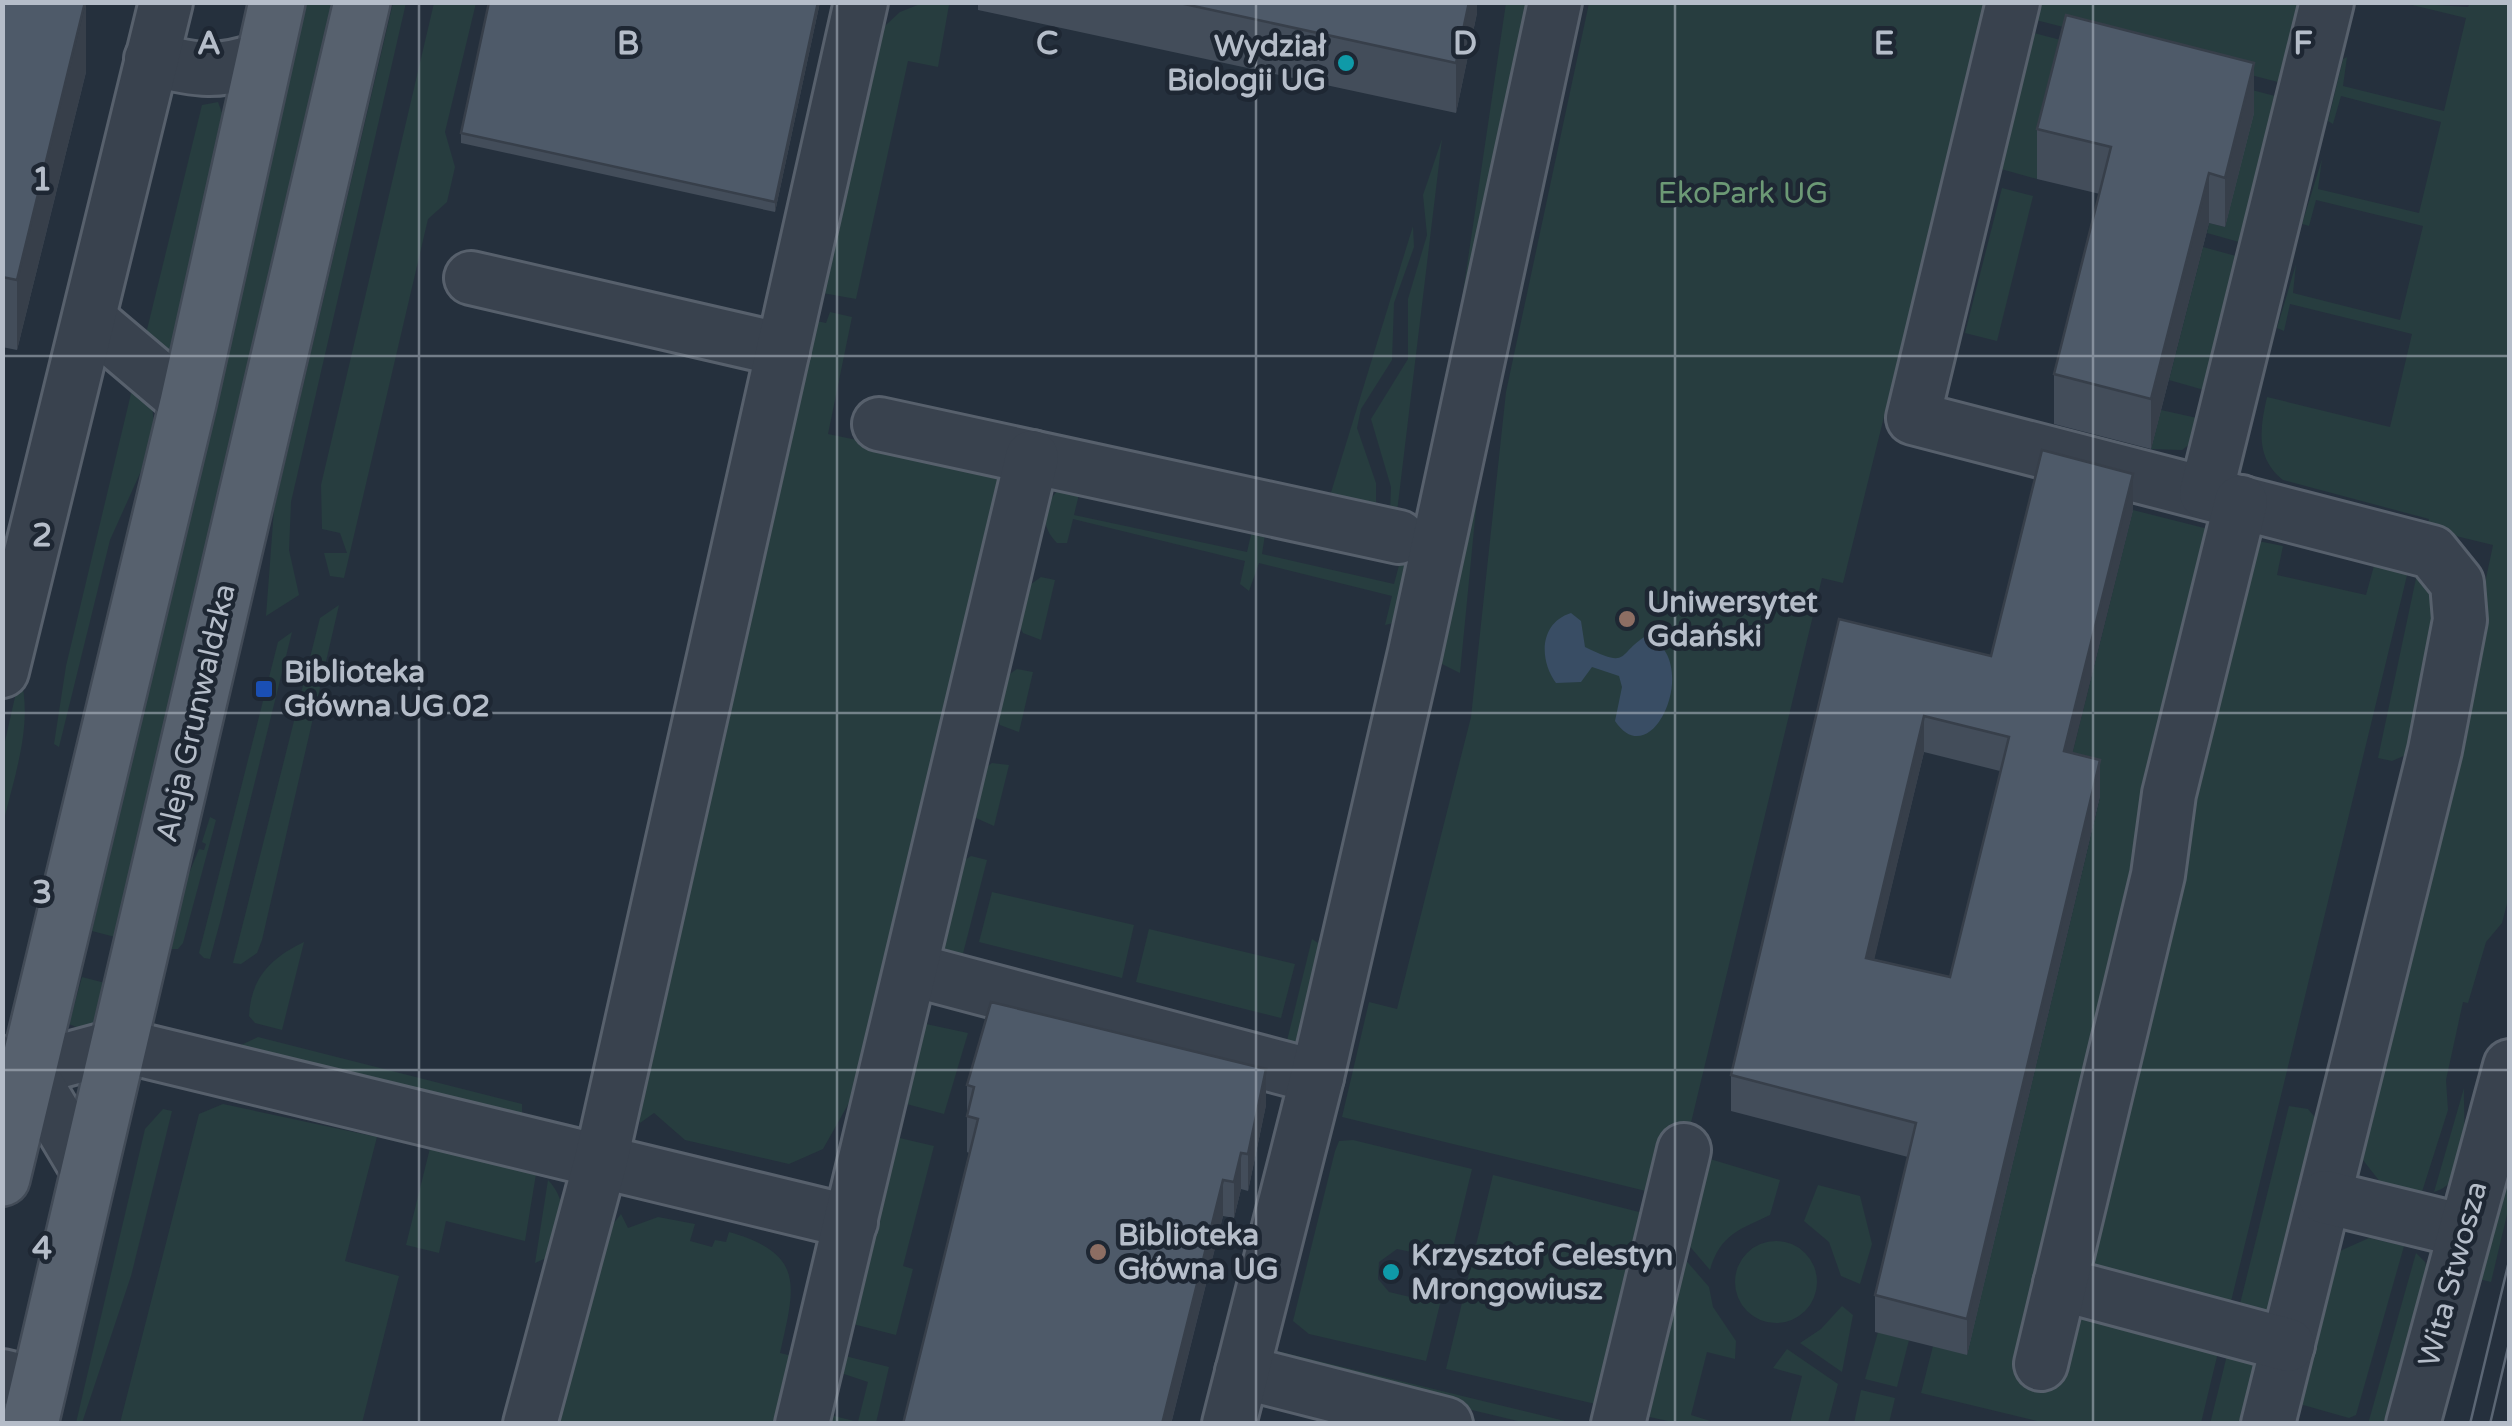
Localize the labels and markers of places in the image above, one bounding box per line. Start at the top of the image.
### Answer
place label: Wydział Biologii UG [1167,28,1327,99]
marker: Wydział Biologii UG [1335,52,1357,74]
place label: Uniwersytet Gdański [1647,584,1818,655]
marker: Uniwersytet Gdański [1616,608,1638,630]
place label: Biblioteka Główna UG 02 [284,654,490,725]
marker: Biblioteka Główna UG 02 [253,678,275,700]
place label: Biblioteka Główna UG [1118,1217,1279,1288]
place label: Krzysztof Celestyn Mrongowiusz [1411,1237,1673,1308]
marker: Biblioteka Główna UG [1087,1241,1109,1263]
marker: Krzysztof Celestyn Mrongowiusz [1380,1261,1402,1283]

